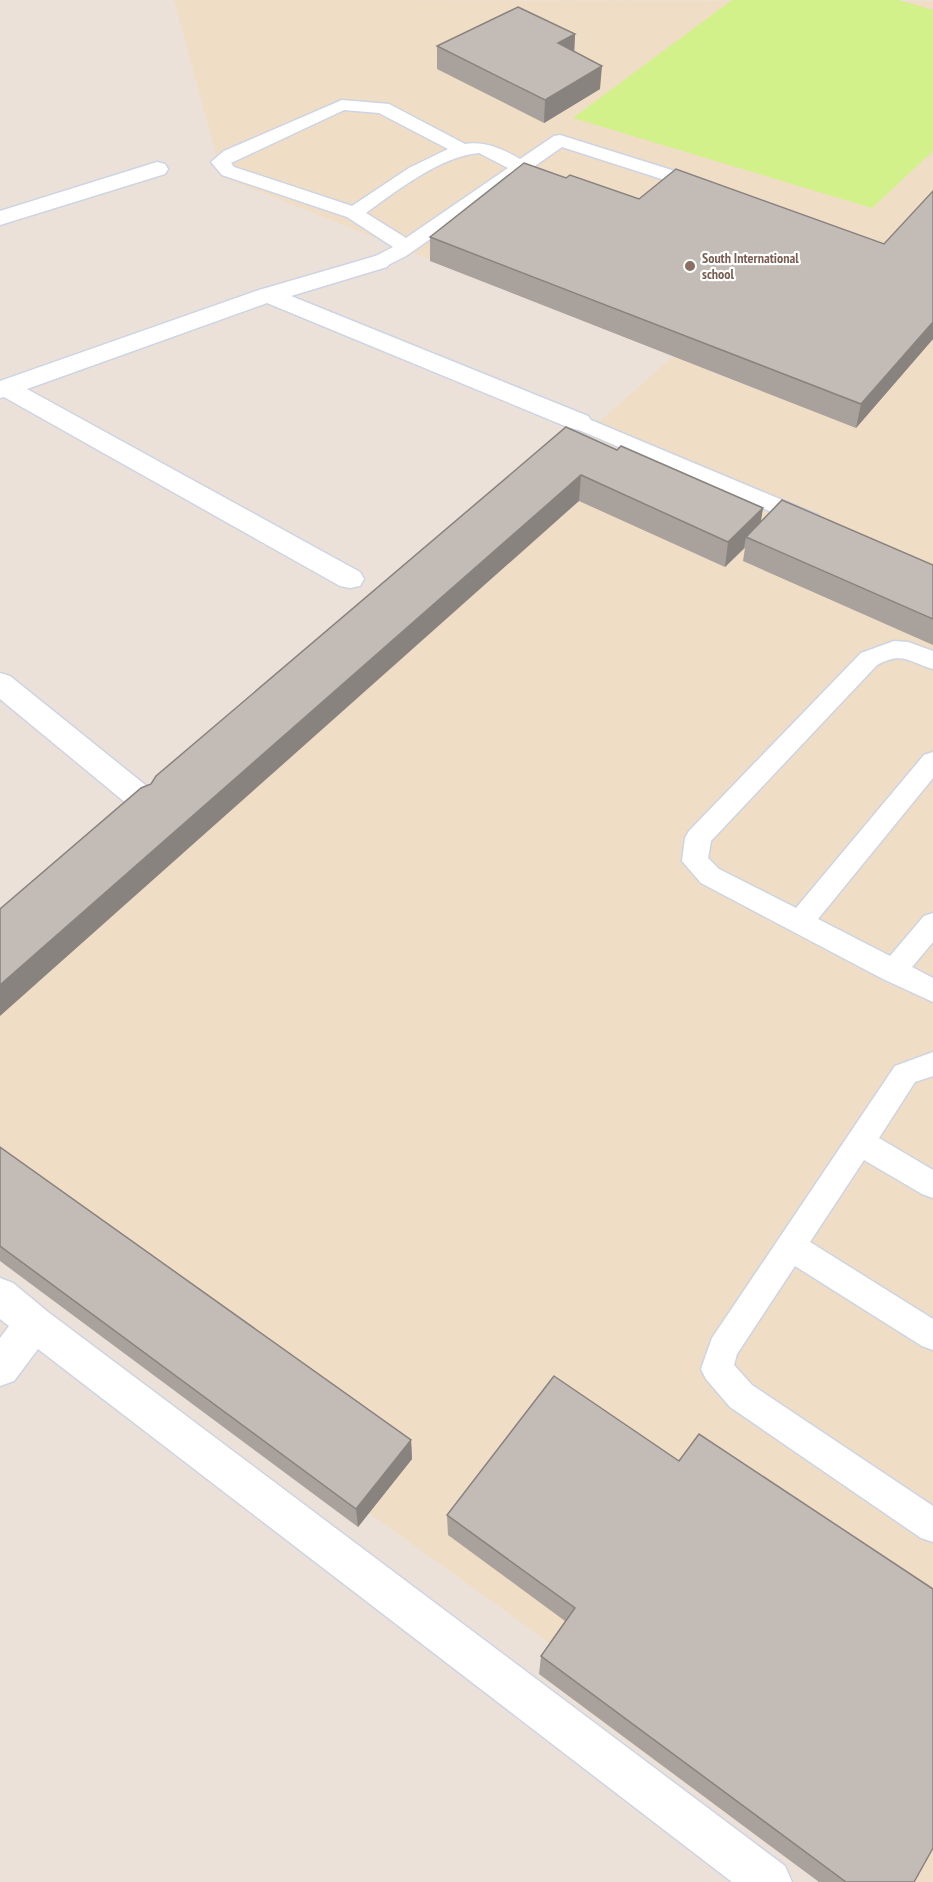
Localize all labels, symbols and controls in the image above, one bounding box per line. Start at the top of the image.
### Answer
place label: South International school [702,249,799,283]
marker: South International school [683,259,697,273]

